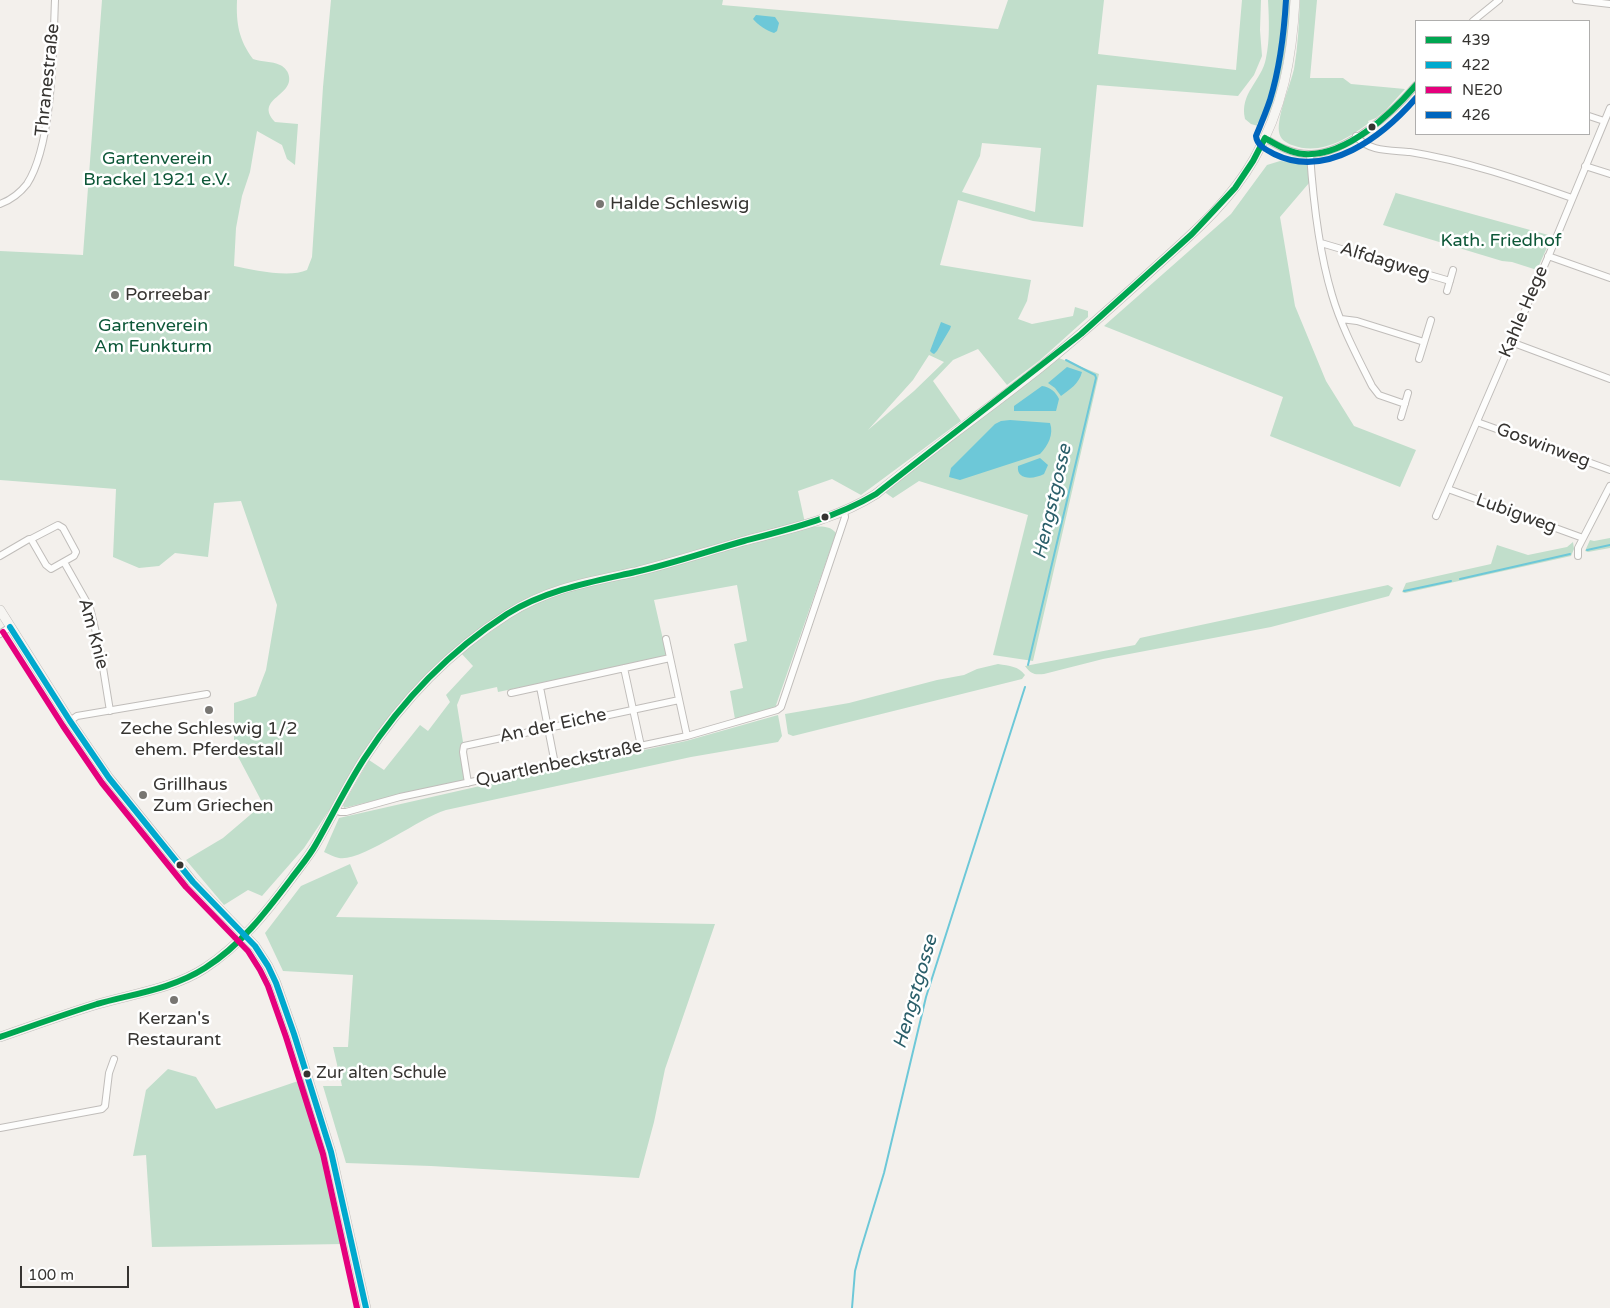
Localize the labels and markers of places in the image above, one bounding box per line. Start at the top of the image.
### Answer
unlabelled marker [1367,122,1377,132]
place label: Halde Schleswig [610,193,749,215]
marker: Halde Schleswig [594,198,606,210]
place label: Porreebar [125,284,210,306]
marker: Porreebar [109,289,121,301]
unlabelled marker [820,512,830,522]
marker: Zeche Schleswig 1/2 ehem. Pferdestall [203,704,215,716]
place label: Zeche Schleswig 1/2 ehem. Pferdestall [120,718,298,761]
place label: Grillhaus Zum Griechen [153,774,274,816]
marker: Grillhaus Zum Griechen [137,789,149,801]
unlabelled marker [175,860,185,870]
marker: Kerzan's Restaurant [168,994,180,1006]
place label: Kerzan's Restaurant [127,1008,221,1050]
place label: Zur alten Schule [316,1064,447,1084]
marker: Zur alten Schule [302,1069,312,1079]

